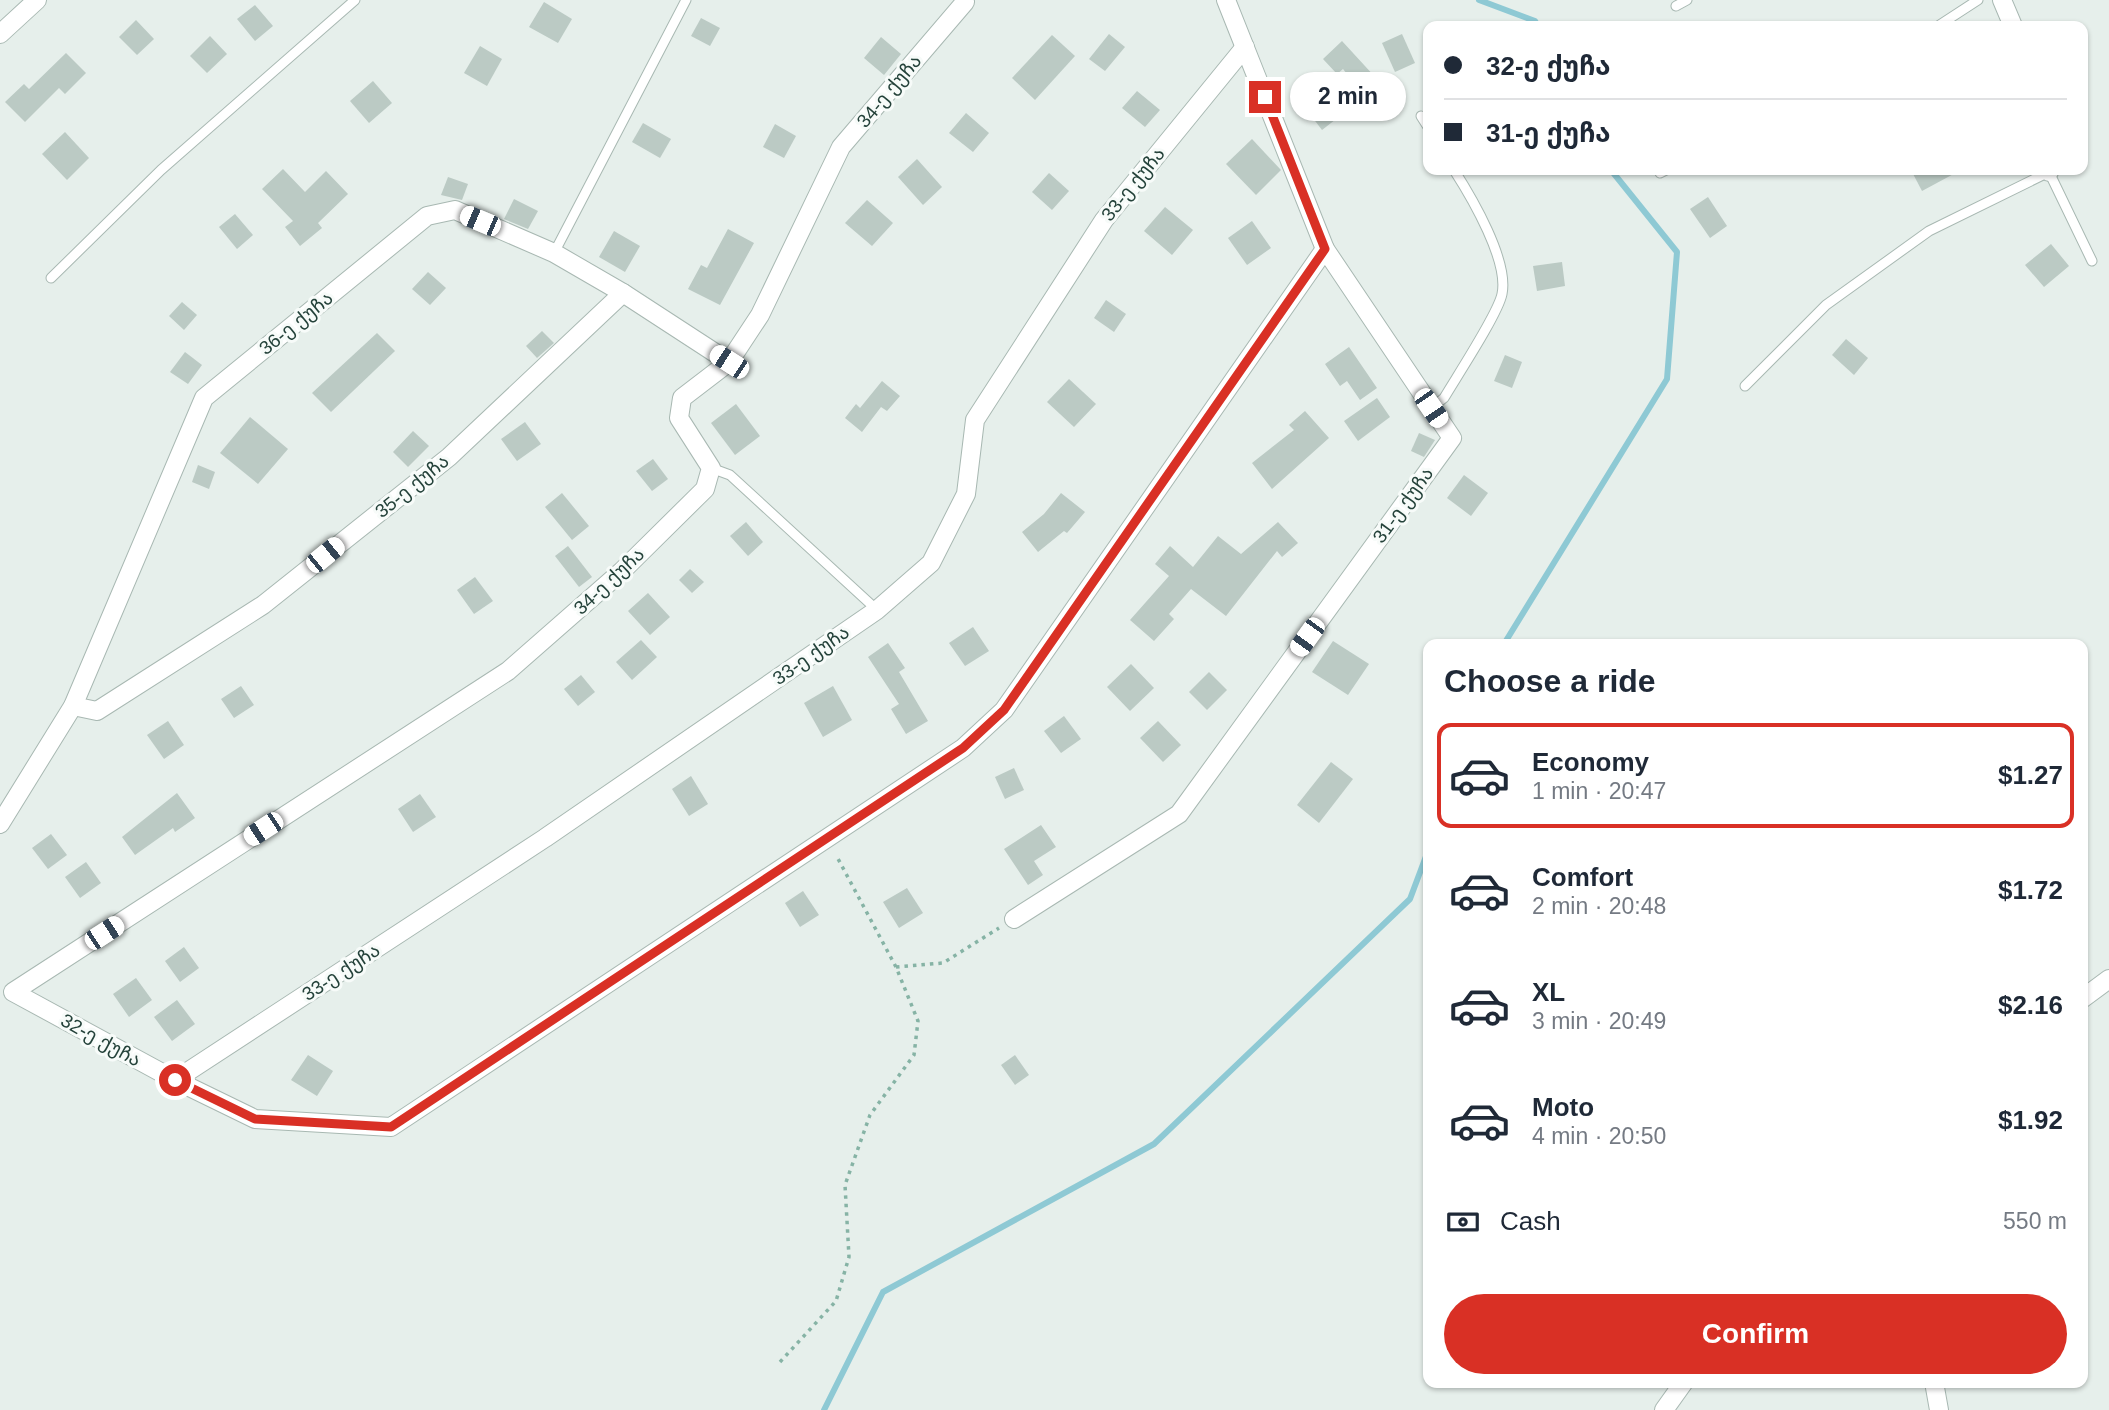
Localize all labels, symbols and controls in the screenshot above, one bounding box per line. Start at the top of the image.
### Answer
street label: 34-ე ქუჩა [853,50,926,132]
text: 32-ე ქუჩა [1486,51,1610,81]
callout: 2 min [1290,72,1405,122]
route end [1249,81,1281,113]
text: 2 min [1318,83,1378,109]
text: 31-ე ქუჩა [1486,118,1610,148]
street label: 33-ე ქუჩა [1097,143,1170,226]
car [457,203,504,239]
street label: 36-ე ქუჩა [255,287,338,360]
car [706,342,753,382]
car [1411,385,1452,431]
street label: 35-ე ქუჩა [371,450,454,523]
street label: 31-ე ქუჩა [1369,463,1438,547]
car [303,534,348,576]
street label: 34-ე ქუჩა [570,543,649,620]
car [1287,614,1328,660]
street label: 33-ე ქუჩა [769,621,854,690]
text: Choose a ride [1444,663,1656,699]
icon: car [1448,744,1511,807]
text: Economy [1532,747,1649,777]
text: $1.27 [1998,760,2063,790]
text: 1 min · 20:47 [1532,778,1666,804]
car [240,809,287,849]
icon: car [1448,859,1511,922]
text: Comfort [1532,862,1633,892]
text: $1.72 [1998,875,2063,905]
text: 2 min · 20:48 [1532,893,1666,919]
car [81,913,128,953]
street label: 33-ე ქუჩა [298,939,384,1006]
icon: car [1448,974,1511,1037]
text: XL [1532,977,1565,1007]
text: $2.16 [1998,990,2063,1020]
text: 3 min · 20:49 [1532,1008,1666,1034]
street label: 32-ე ქუჩა [57,1009,145,1071]
route start [159,1064,191,1096]
icon: car [1448,1089,1511,1152]
text: Moto [1532,1092,1594,1122]
text: $1.92 [1998,1105,2063,1135]
text: 4 min · 20:50 [1532,1123,1666,1149]
icon: cash [1444,1203,1482,1241]
text: Cash [1500,1206,1561,1236]
text: 550 m [2003,1208,2067,1234]
button: Confirm [1444,1294,2067,1374]

